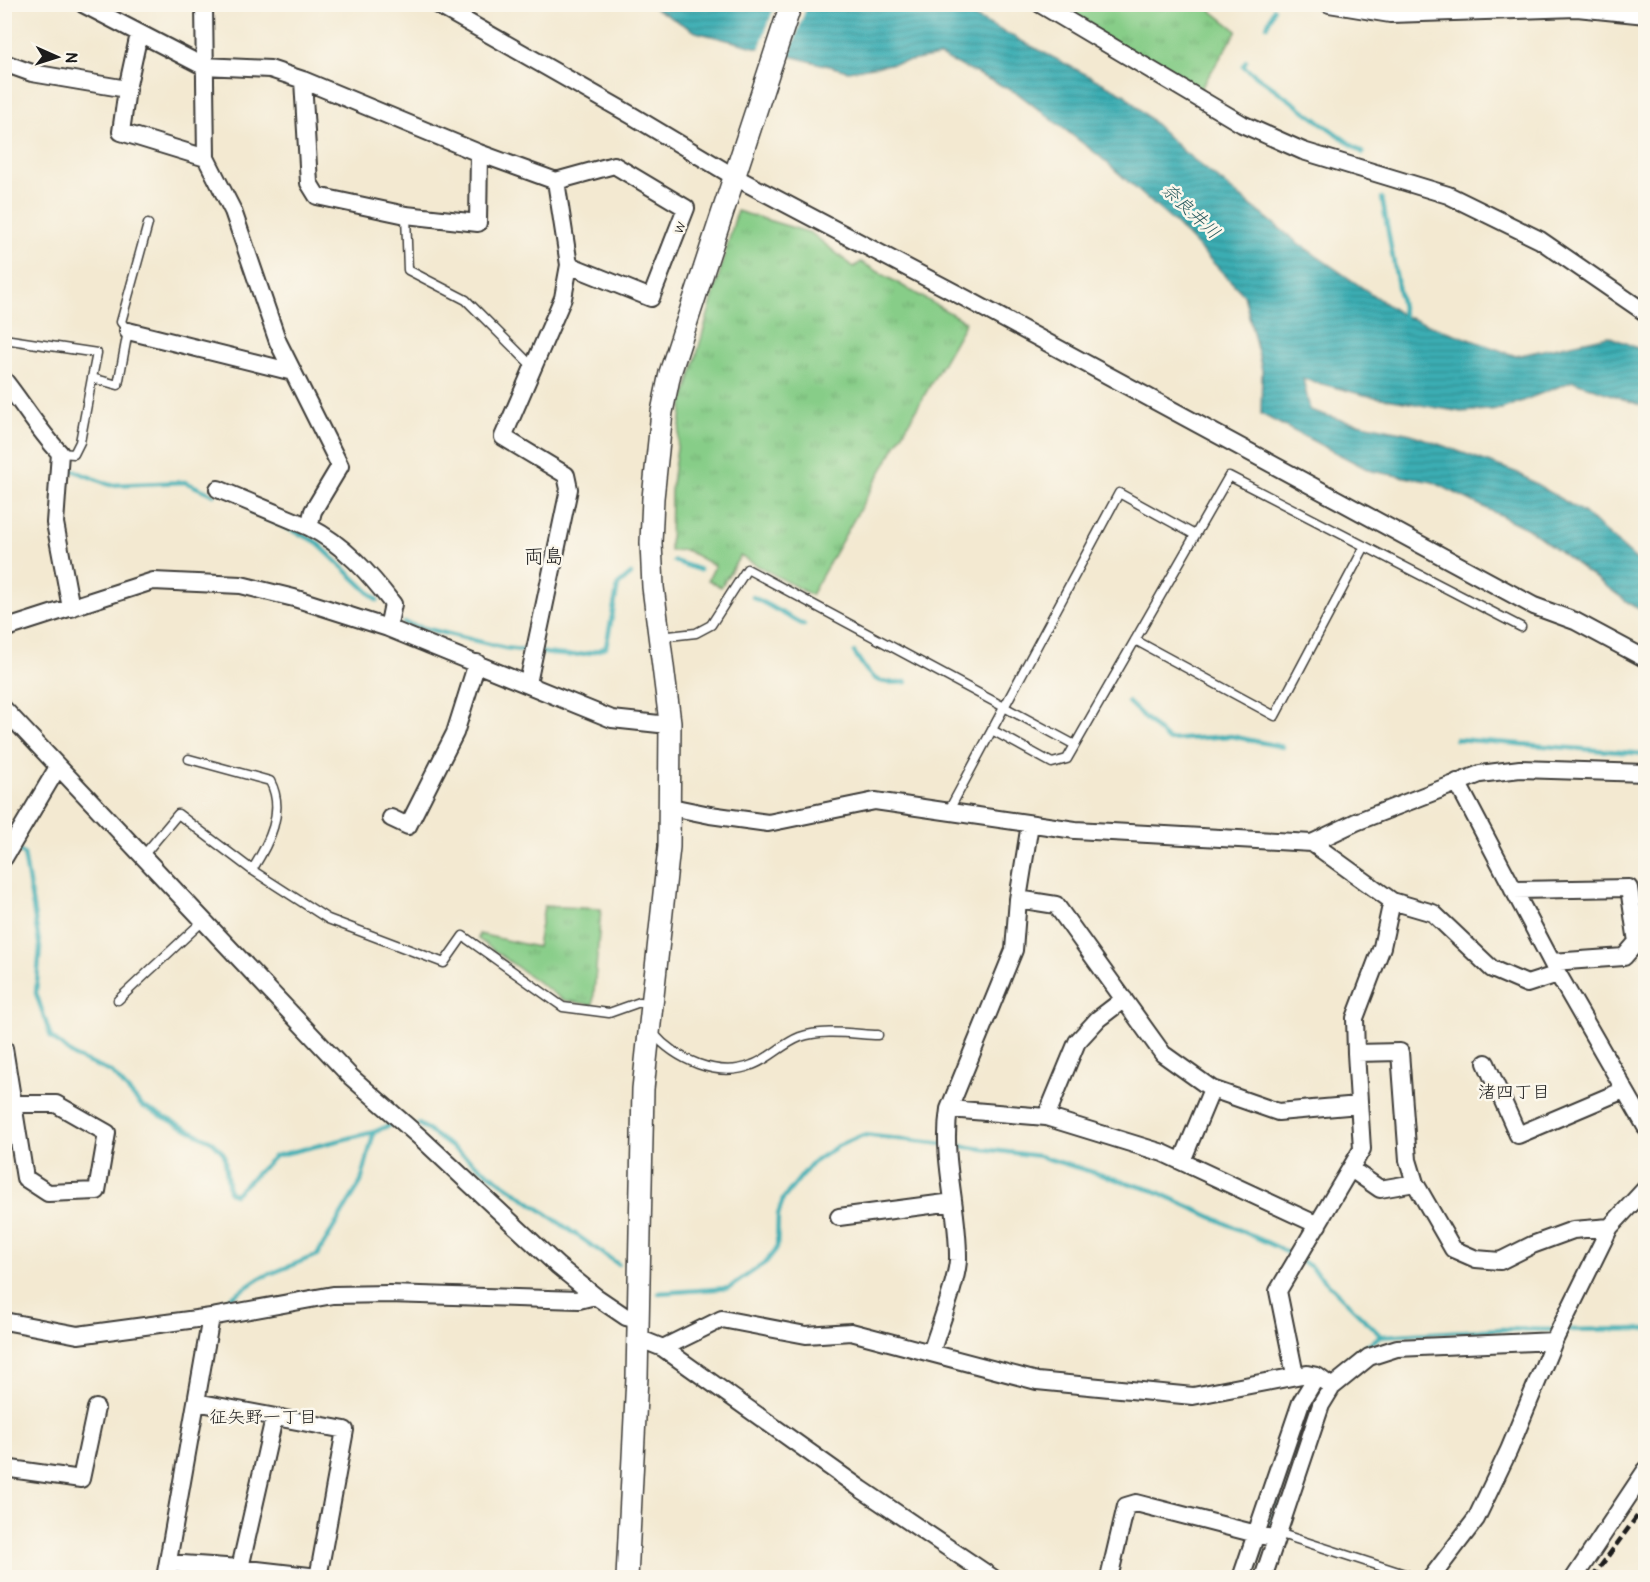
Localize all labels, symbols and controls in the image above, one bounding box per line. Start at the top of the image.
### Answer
north arrow [27,27,87,87]
text: N [61,52,81,64]
water label: 奈良井川 [1156,178,1225,244]
street label: ｗ [667,216,691,238]
district label: 両島 [524,544,564,569]
district label: 渚四丁目 [1478,1081,1550,1104]
district label: 征矢野一丁目 [209,1406,317,1429]

